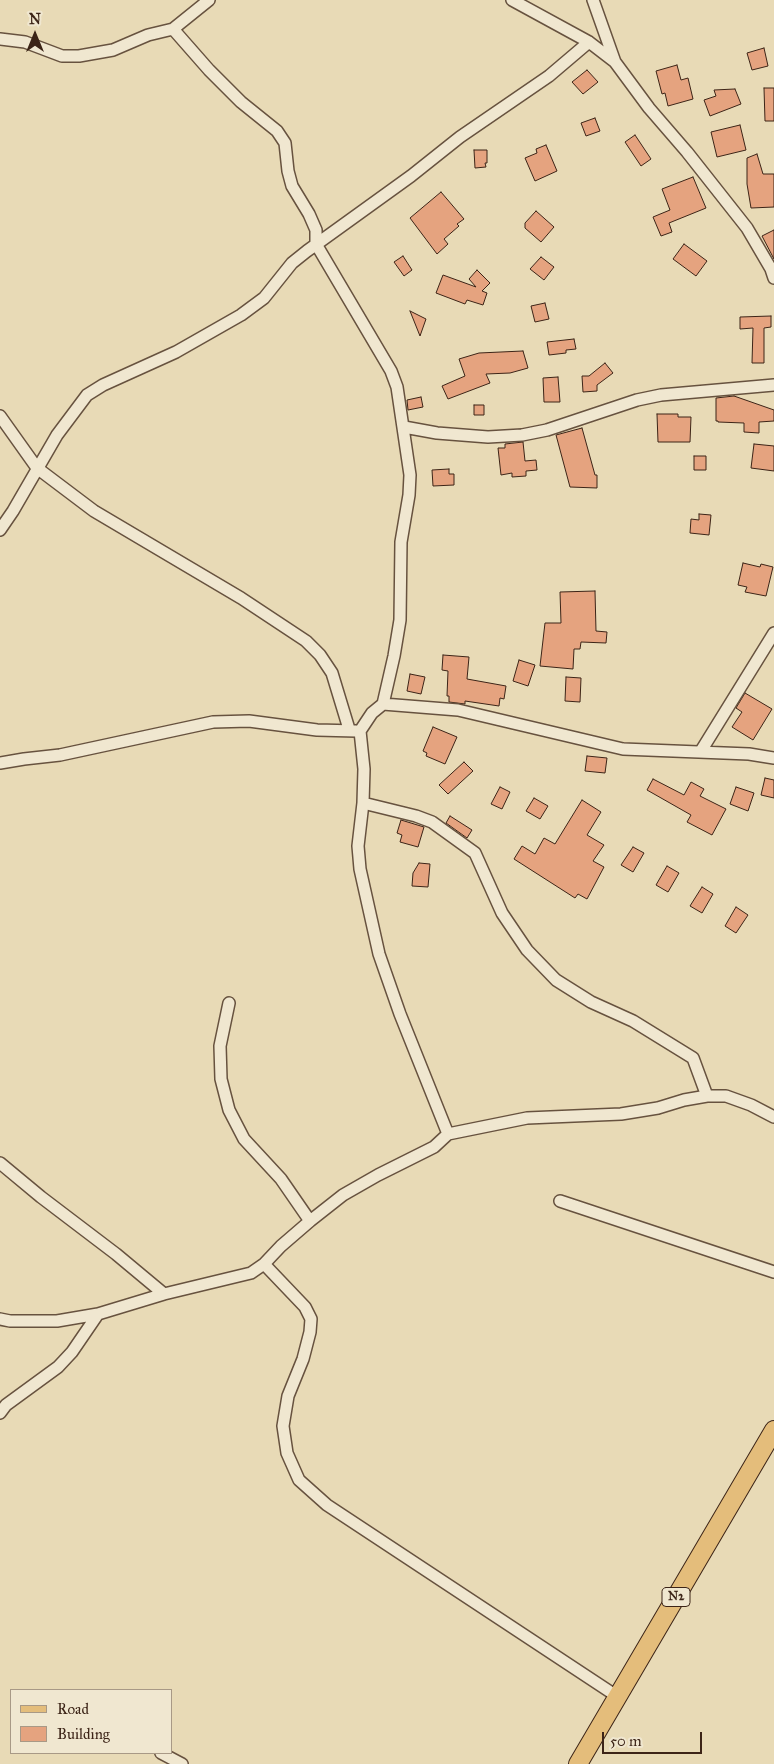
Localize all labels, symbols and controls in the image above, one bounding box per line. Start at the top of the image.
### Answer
north arrow [10,10,60,60]
text: N [29,11,41,28]
road number: N2 [662,1588,690,1606]
legend [10,1689,172,1754]
text: Road [57,1700,89,1718]
scale bar [604,1722,704,1754]
text: Building [57,1725,110,1743]
text: 50 m [610,1732,642,1750]

